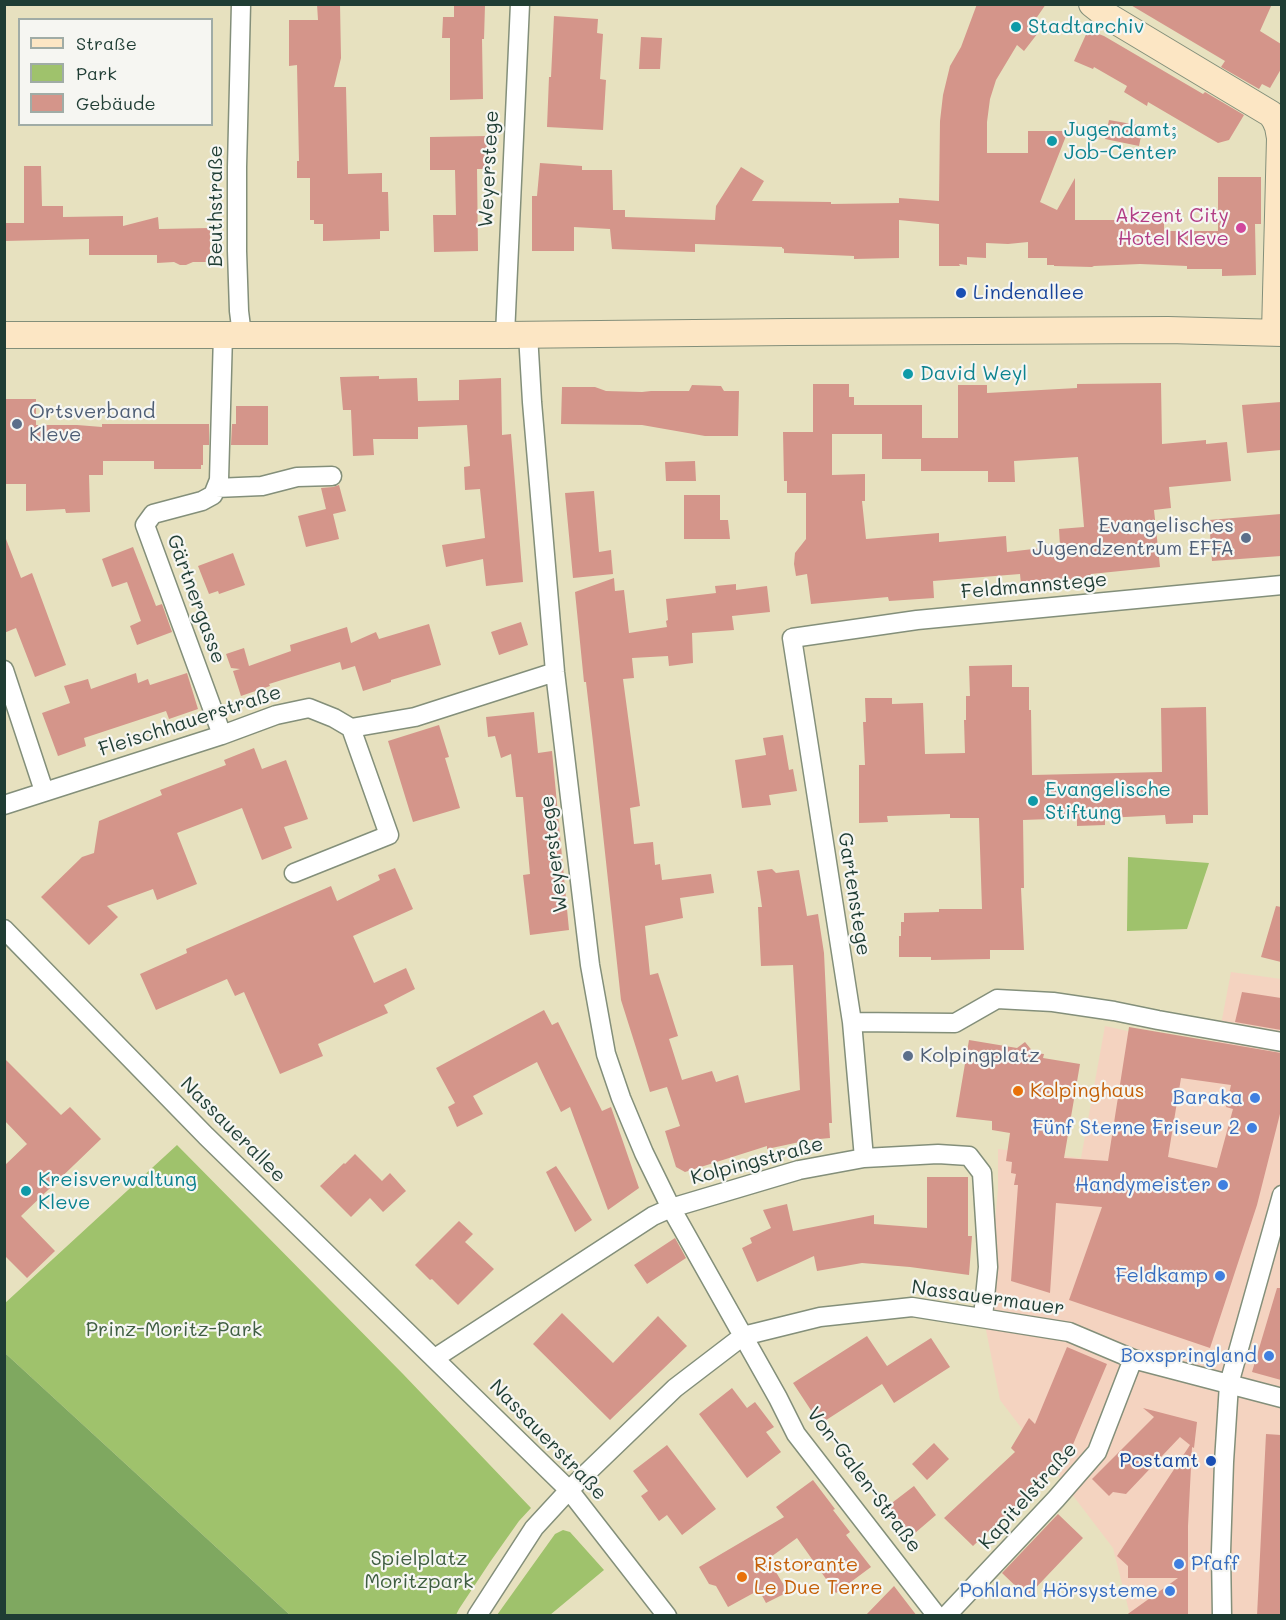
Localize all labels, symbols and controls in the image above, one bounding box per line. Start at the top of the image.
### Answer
place label: Stadtarchiv [1028,15,1144,39]
legend [18,18,213,126]
marker: Stadtarchiv [1009,20,1023,34]
text: Straße [76,31,137,55]
text: Park [76,61,117,85]
text: Gebäude [76,91,156,115]
street label: Weyerstege [474,110,504,228]
place label: Jugendamt; Job-Center [1064,118,1177,165]
marker: Jugendamt; Job-Center [1045,134,1059,148]
street label: Beuthstraße [204,145,228,267]
place label: Akzent City Hotel Kleve [1115,204,1229,251]
marker: Akzent City Hotel Kleve [1234,221,1248,235]
place label: Lindenallee [973,281,1084,305]
marker: Lindenallee [954,286,968,300]
place label: David Weyl [920,362,1027,386]
marker: David Weyl [901,367,915,381]
place label: Ortsverband Kleve [29,400,155,447]
marker: Ortsverband Kleve [10,417,24,431]
place label: Evangelisches Jugendzentrum EFFA [1032,514,1234,561]
street label: Gärtnergasse [162,531,230,667]
marker: Evangelisches Jugendzentrum EFFA [1239,531,1253,545]
street label: Feldmannstege [960,568,1108,604]
street label: Fleischhauerstraße [96,680,284,762]
place label: Evangelische Stiftung [1045,778,1171,825]
street label: Weyerstege [535,794,573,914]
marker: Evangelische Stiftung [1026,794,1040,808]
street label: Gartenstege [832,831,876,957]
place label: Kolpingplatz [920,1044,1040,1068]
marker: Kolpingplatz [901,1049,915,1063]
street label: Nassauerallee [175,1072,291,1188]
place label: Kolpinghaus [1030,1079,1145,1103]
marker: Kolpinghaus [1011,1084,1025,1098]
place label: Baraka [1173,1086,1243,1110]
marker: Baraka [1248,1091,1262,1105]
place label: Fünf Sterne Friseur 2 [1032,1116,1240,1140]
marker: Fünf Sterne Friseur 2 [1245,1121,1259,1135]
street label: Kolpingstraße [688,1132,826,1190]
place label: Kreisverwaltung Kleve [38,1168,197,1215]
place label: Handymeister [1075,1173,1211,1197]
marker: Handymeister [1216,1178,1230,1192]
marker: Kreisverwaltung Kleve [19,1184,33,1198]
place label: Feldkamp [1115,1264,1208,1288]
marker: Feldkamp [1213,1269,1227,1283]
street label: Nassauermauer [910,1275,1066,1321]
park label: Prinz-Moritz-Park [86,1318,262,1342]
place label: Boxspringland [1120,1344,1257,1368]
marker: Boxspringland [1262,1349,1276,1363]
street label: Nassauerstraße [484,1375,612,1505]
street label: Von-Galen-Straße [801,1402,927,1558]
street label: Kapitelstraße [974,1438,1082,1554]
place label: Postamt [1119,1449,1199,1473]
marker: Postamt [1204,1454,1218,1468]
park label: Spielplatz Moritzpark [364,1547,474,1594]
place label: Pfaff [1191,1552,1239,1576]
place label: Ristorante Le Due Terre [754,1553,883,1600]
marker: Pfaff [1172,1557,1186,1571]
marker: Ristorante Le Due Terre [735,1570,749,1584]
place label: Pohland Hörsysteme [959,1579,1158,1603]
marker: Pohland Hörsysteme [1163,1584,1177,1598]

